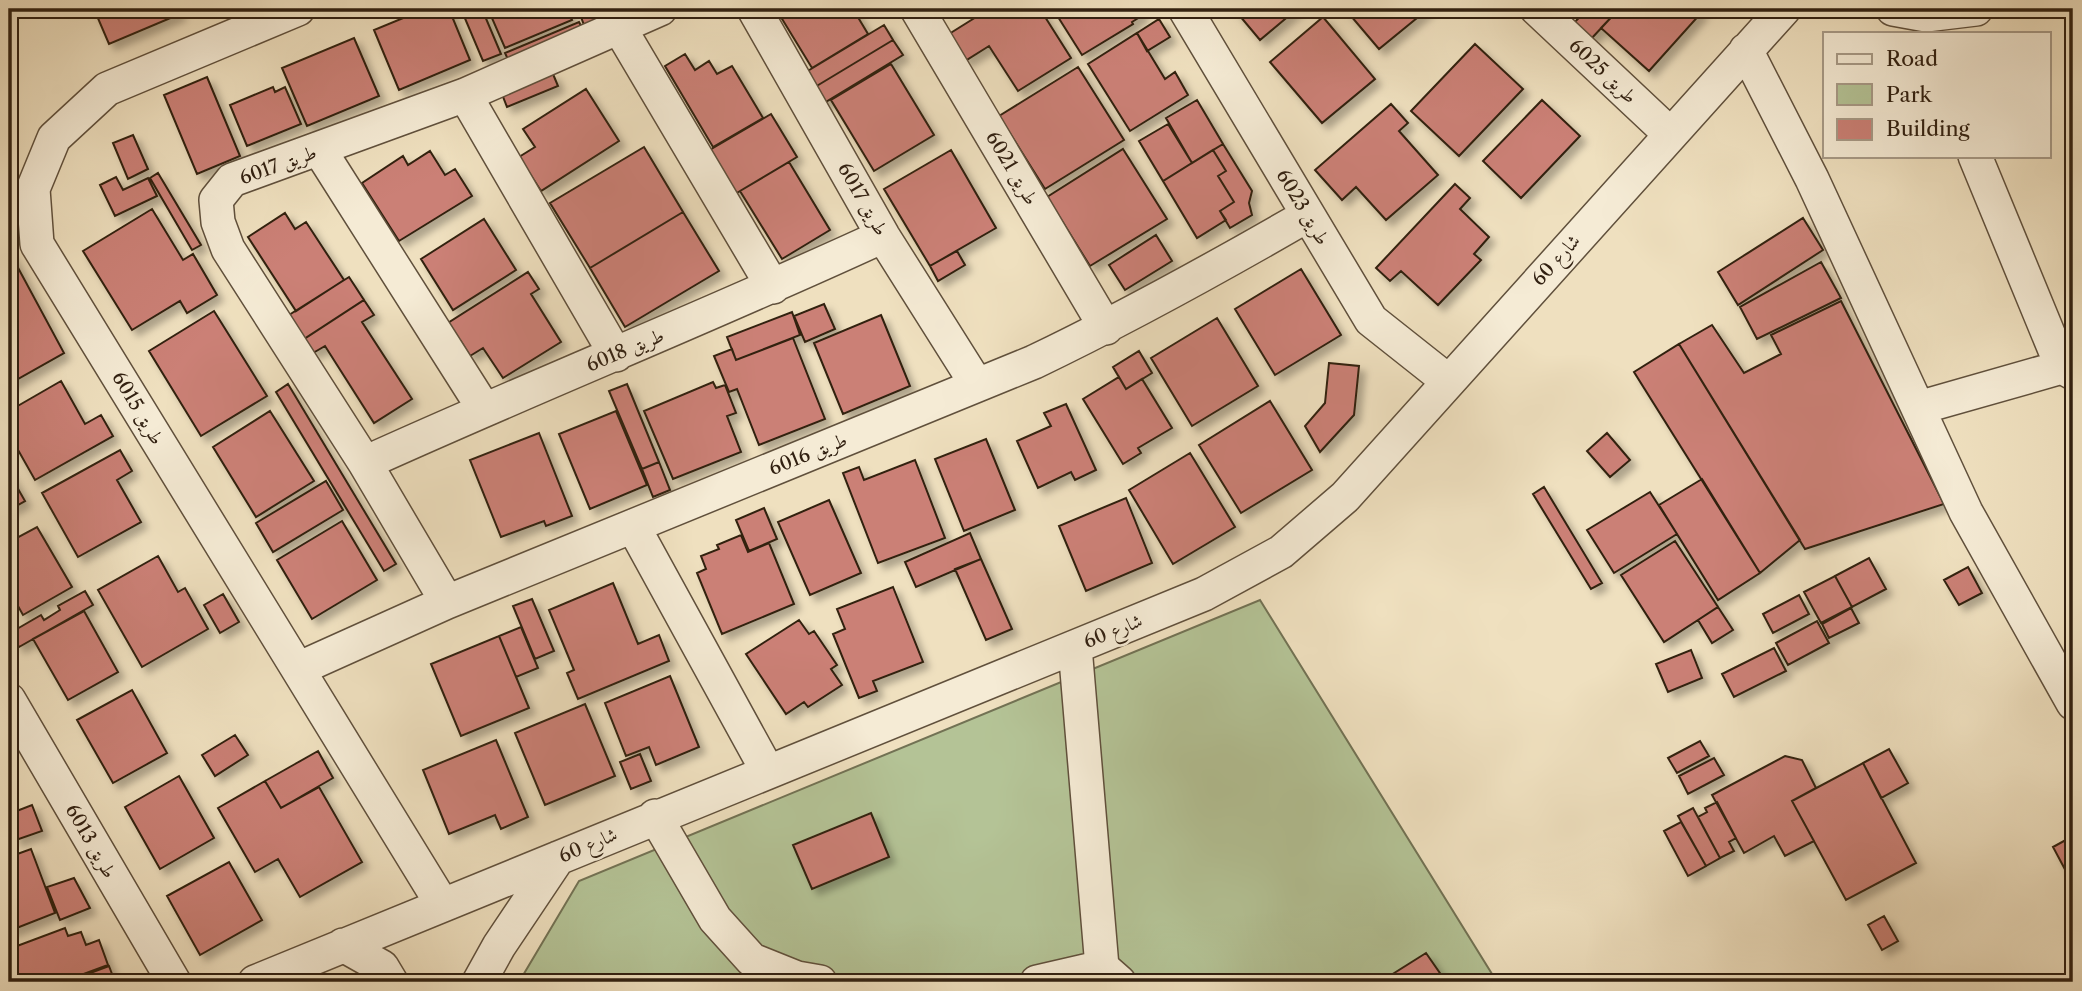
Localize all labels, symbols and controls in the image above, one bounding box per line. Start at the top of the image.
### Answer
legend [1823,32,2050,158]
street label: طريق 6025 [1564,34,1642,109]
text: Road [1886,46,1938,71]
text: Park [1886,82,1932,107]
text: Building [1886,116,1971,141]
street label: طريق 6021 [980,127,1043,210]
street label: طريق 6017 [236,140,320,190]
street label: طريق 6017 [832,158,893,240]
street label: طريق 6023 [1271,165,1335,250]
street label: شارع 60 [1527,230,1588,293]
street label: طريق 6018 [583,323,668,378]
street label: طريق 6015 [106,367,169,449]
street label: طريق 6016 [766,428,851,481]
street label: شارع 60 [1080,609,1147,657]
street label: طريق 6013 [60,800,121,883]
street label: شارع 60 [555,822,622,871]

